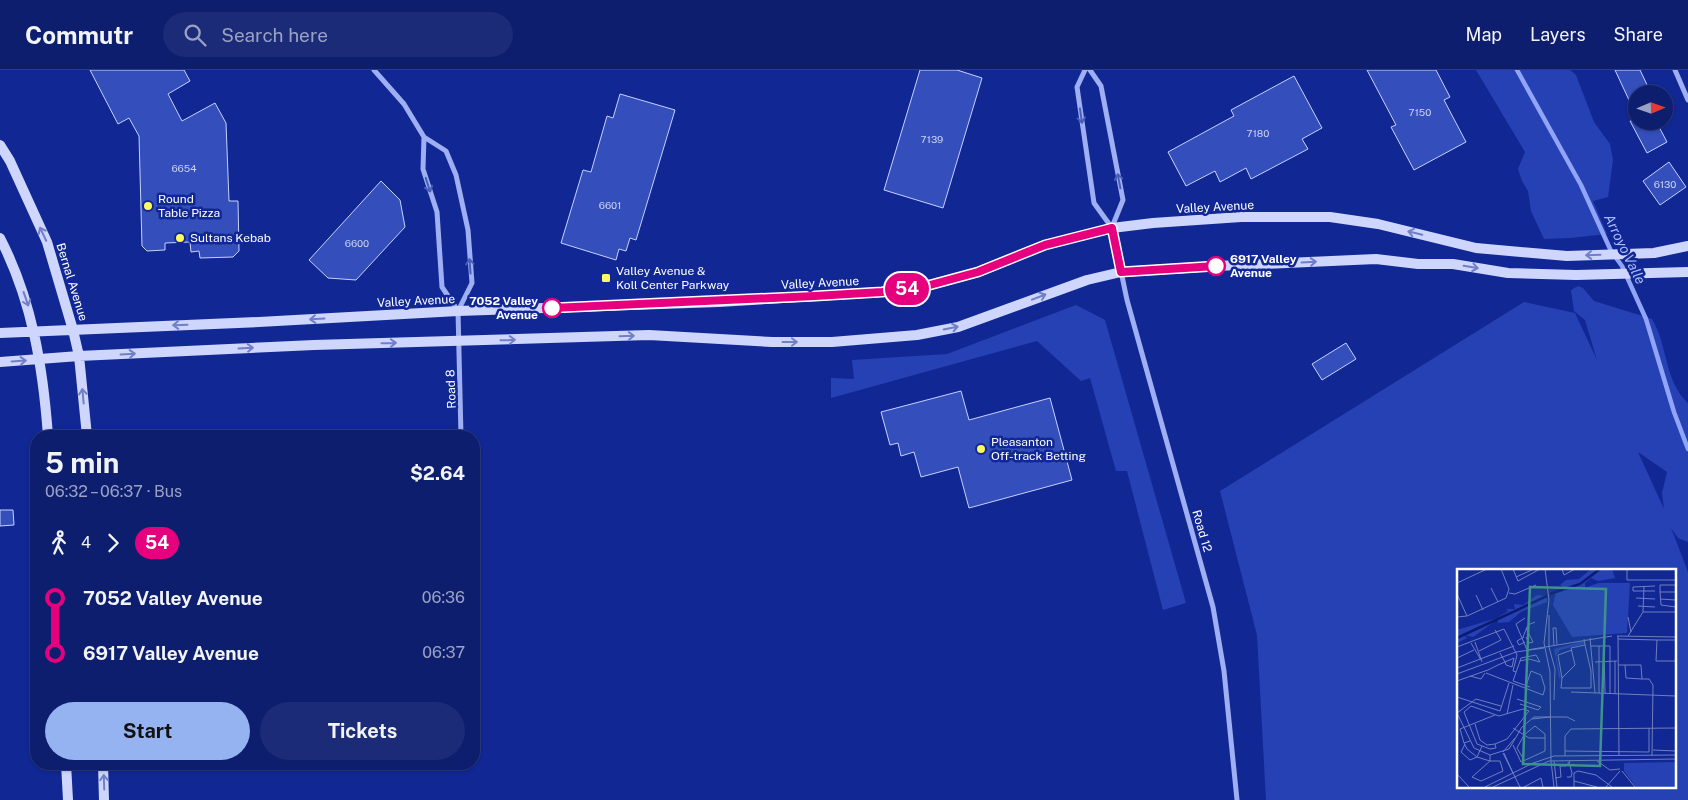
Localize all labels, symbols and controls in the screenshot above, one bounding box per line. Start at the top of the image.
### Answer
search box [163,12,513,57]
text: Commutr [25,21,133,49]
icon: search [181,21,209,49]
text: Search here [221,24,328,46]
text: Map [1466,24,1502,45]
text: Layers [1530,24,1586,45]
text: Share [1614,24,1663,45]
north arrow [1628,85,1672,130]
map controls [1628,85,1673,130]
house number: 7150 [1409,106,1431,118]
one-way arrow [1076,108,1086,124]
house number: 7180 [1247,127,1269,139]
house number: 7139 [921,133,943,145]
house number: 6654 [171,162,197,174]
one-way arrow [1114,174,1124,190]
one-way arrow [424,176,433,192]
house number: 6130 [1654,178,1676,190]
place label: Round Table Pizza [158,192,220,220]
street label: Valley Avenue [1176,198,1255,216]
house number: 6601 [599,199,621,211]
marker: Round Table Pizza [142,200,154,212]
water label: Arroyo Valle [1601,211,1649,287]
one-way arrow [38,227,47,242]
one-way arrow [1408,228,1424,238]
place label: Sultans Kebab [190,231,271,245]
marker: Sultans Kebab [174,232,186,244]
house number: 6600 [345,237,369,249]
street label: Bernal Avenue [53,241,91,323]
one-way arrow [1585,251,1601,260]
place label: 6917 Valley Avenue [1230,252,1297,280]
marker: 6917 Valley Avenue [1206,256,1226,276]
one-way arrow [466,258,475,274]
one-way arrow [1301,258,1317,267]
one-way arrow [1463,263,1479,273]
place label: Valley Avenue & Koll Center Parkway [616,264,730,292]
marker: Valley Avenue & Koll Center Parkway [600,272,612,284]
line badge: 54 [884,273,930,305]
street label: Valley Avenue [781,274,860,292]
text: 54 [895,278,919,299]
one-way arrow [22,291,31,306]
street label: Valley Avenue [377,292,456,310]
one-way arrow [1031,292,1046,301]
place label: 7052 Valley Avenue [469,294,538,322]
marker: 7052 Valley Avenue [542,298,562,318]
one-way arrow [309,315,325,324]
one-way arrow [172,320,188,330]
one-way arrow [943,323,959,333]
one-way arrow [619,331,635,341]
one-way arrow [500,336,516,345]
one-way arrow [781,337,797,347]
one-way arrow [381,339,397,348]
one-way arrow [238,344,254,353]
one-way arrow [120,349,136,358]
one-way arrow [11,356,27,365]
street label: Road 8 [443,369,459,409]
one-way arrow [78,388,88,404]
place label: Pleasanton Off-track Betting [991,435,1086,463]
marker: Pleasanton Off-track Betting [975,443,987,455]
text: 5 min [45,446,119,479]
text: $2.64 [410,462,465,484]
text: 06:32 – 06:37 · Bus [45,482,182,501]
street label: Road 12 [1189,508,1215,554]
icon: walk [45,529,73,557]
icon: forward [99,529,127,557]
text: 54 [145,532,169,553]
text: 4 [81,533,91,552]
inset map [1457,569,1676,788]
text: 7052 Valley Avenue [83,587,263,609]
text: 06:36 [422,588,465,607]
text: 6917 Valley Avenue [83,642,259,664]
text: 06:37 [422,643,465,662]
button: Start [45,702,250,760]
button: Tickets [260,702,465,760]
one-way arrow [99,774,108,790]

